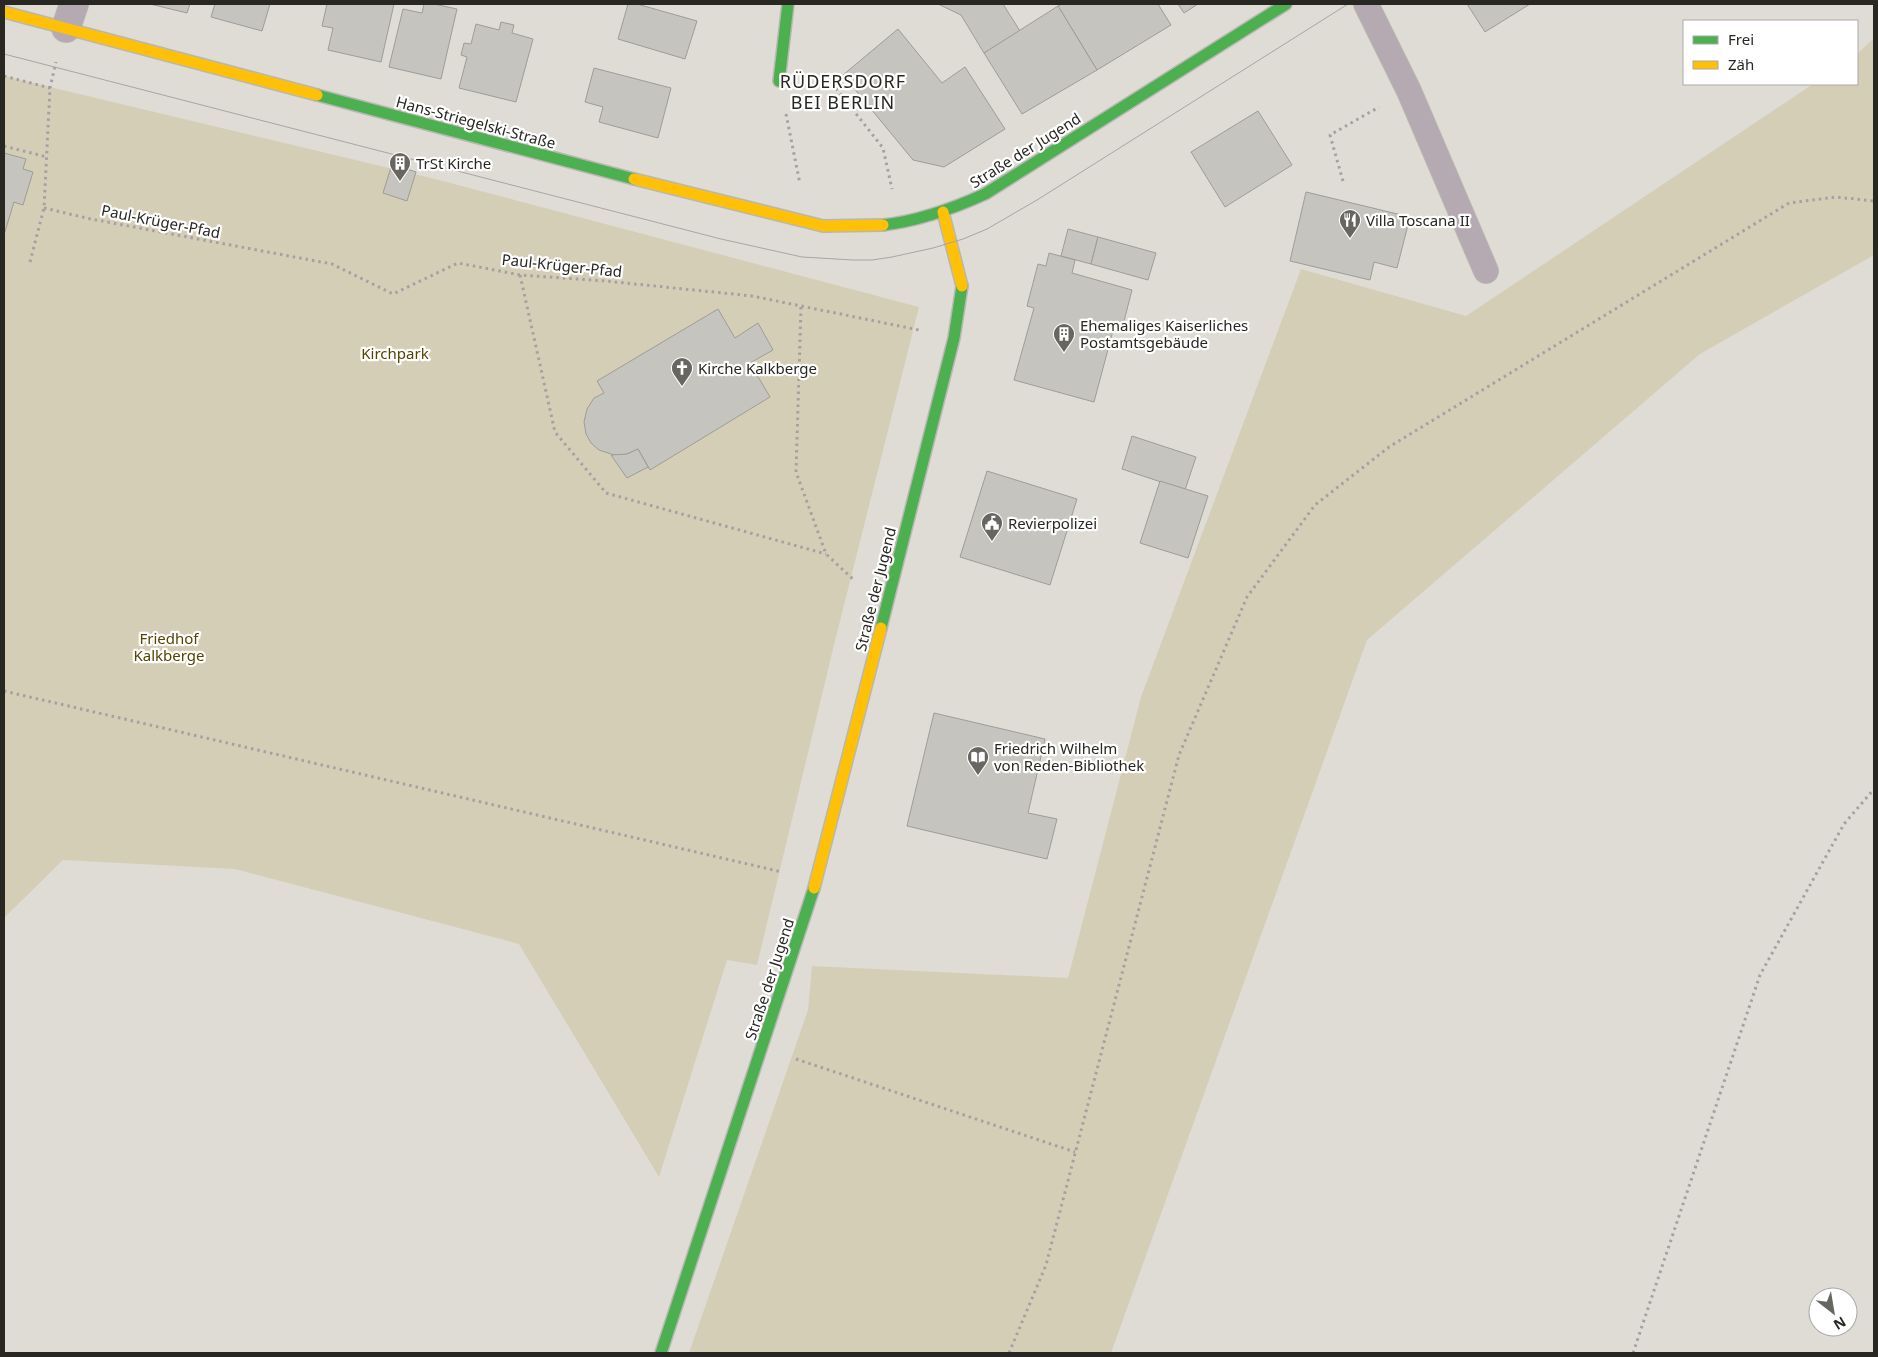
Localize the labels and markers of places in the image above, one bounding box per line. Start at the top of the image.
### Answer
building icon: TrSt Kirche [388,151,412,182]
place label: TrSt Kirche [416,153,491,173]
restaurant icon: Villa Toscana II [1338,208,1362,239]
place label: Villa Toscana II [1366,210,1470,230]
place label: Ehemaliges Kaiserliches Postamtsgebäude [1080,315,1248,352]
building icon: Ehemaliges Kaiserliches Postamtsgebäude [1052,322,1076,353]
church icon: Kirche Kalkberge [670,356,694,387]
place label: Kirche Kalkberge [698,358,817,378]
public building icon: Revierpolizei [980,511,1004,542]
place label: Revierpolizei [1008,513,1097,533]
place label: Friedrich Wilhelm von Reden-Bibliothek [994,738,1144,775]
library icon: Friedrich Wilhelm von Reden-Bibliothek [966,745,990,776]

